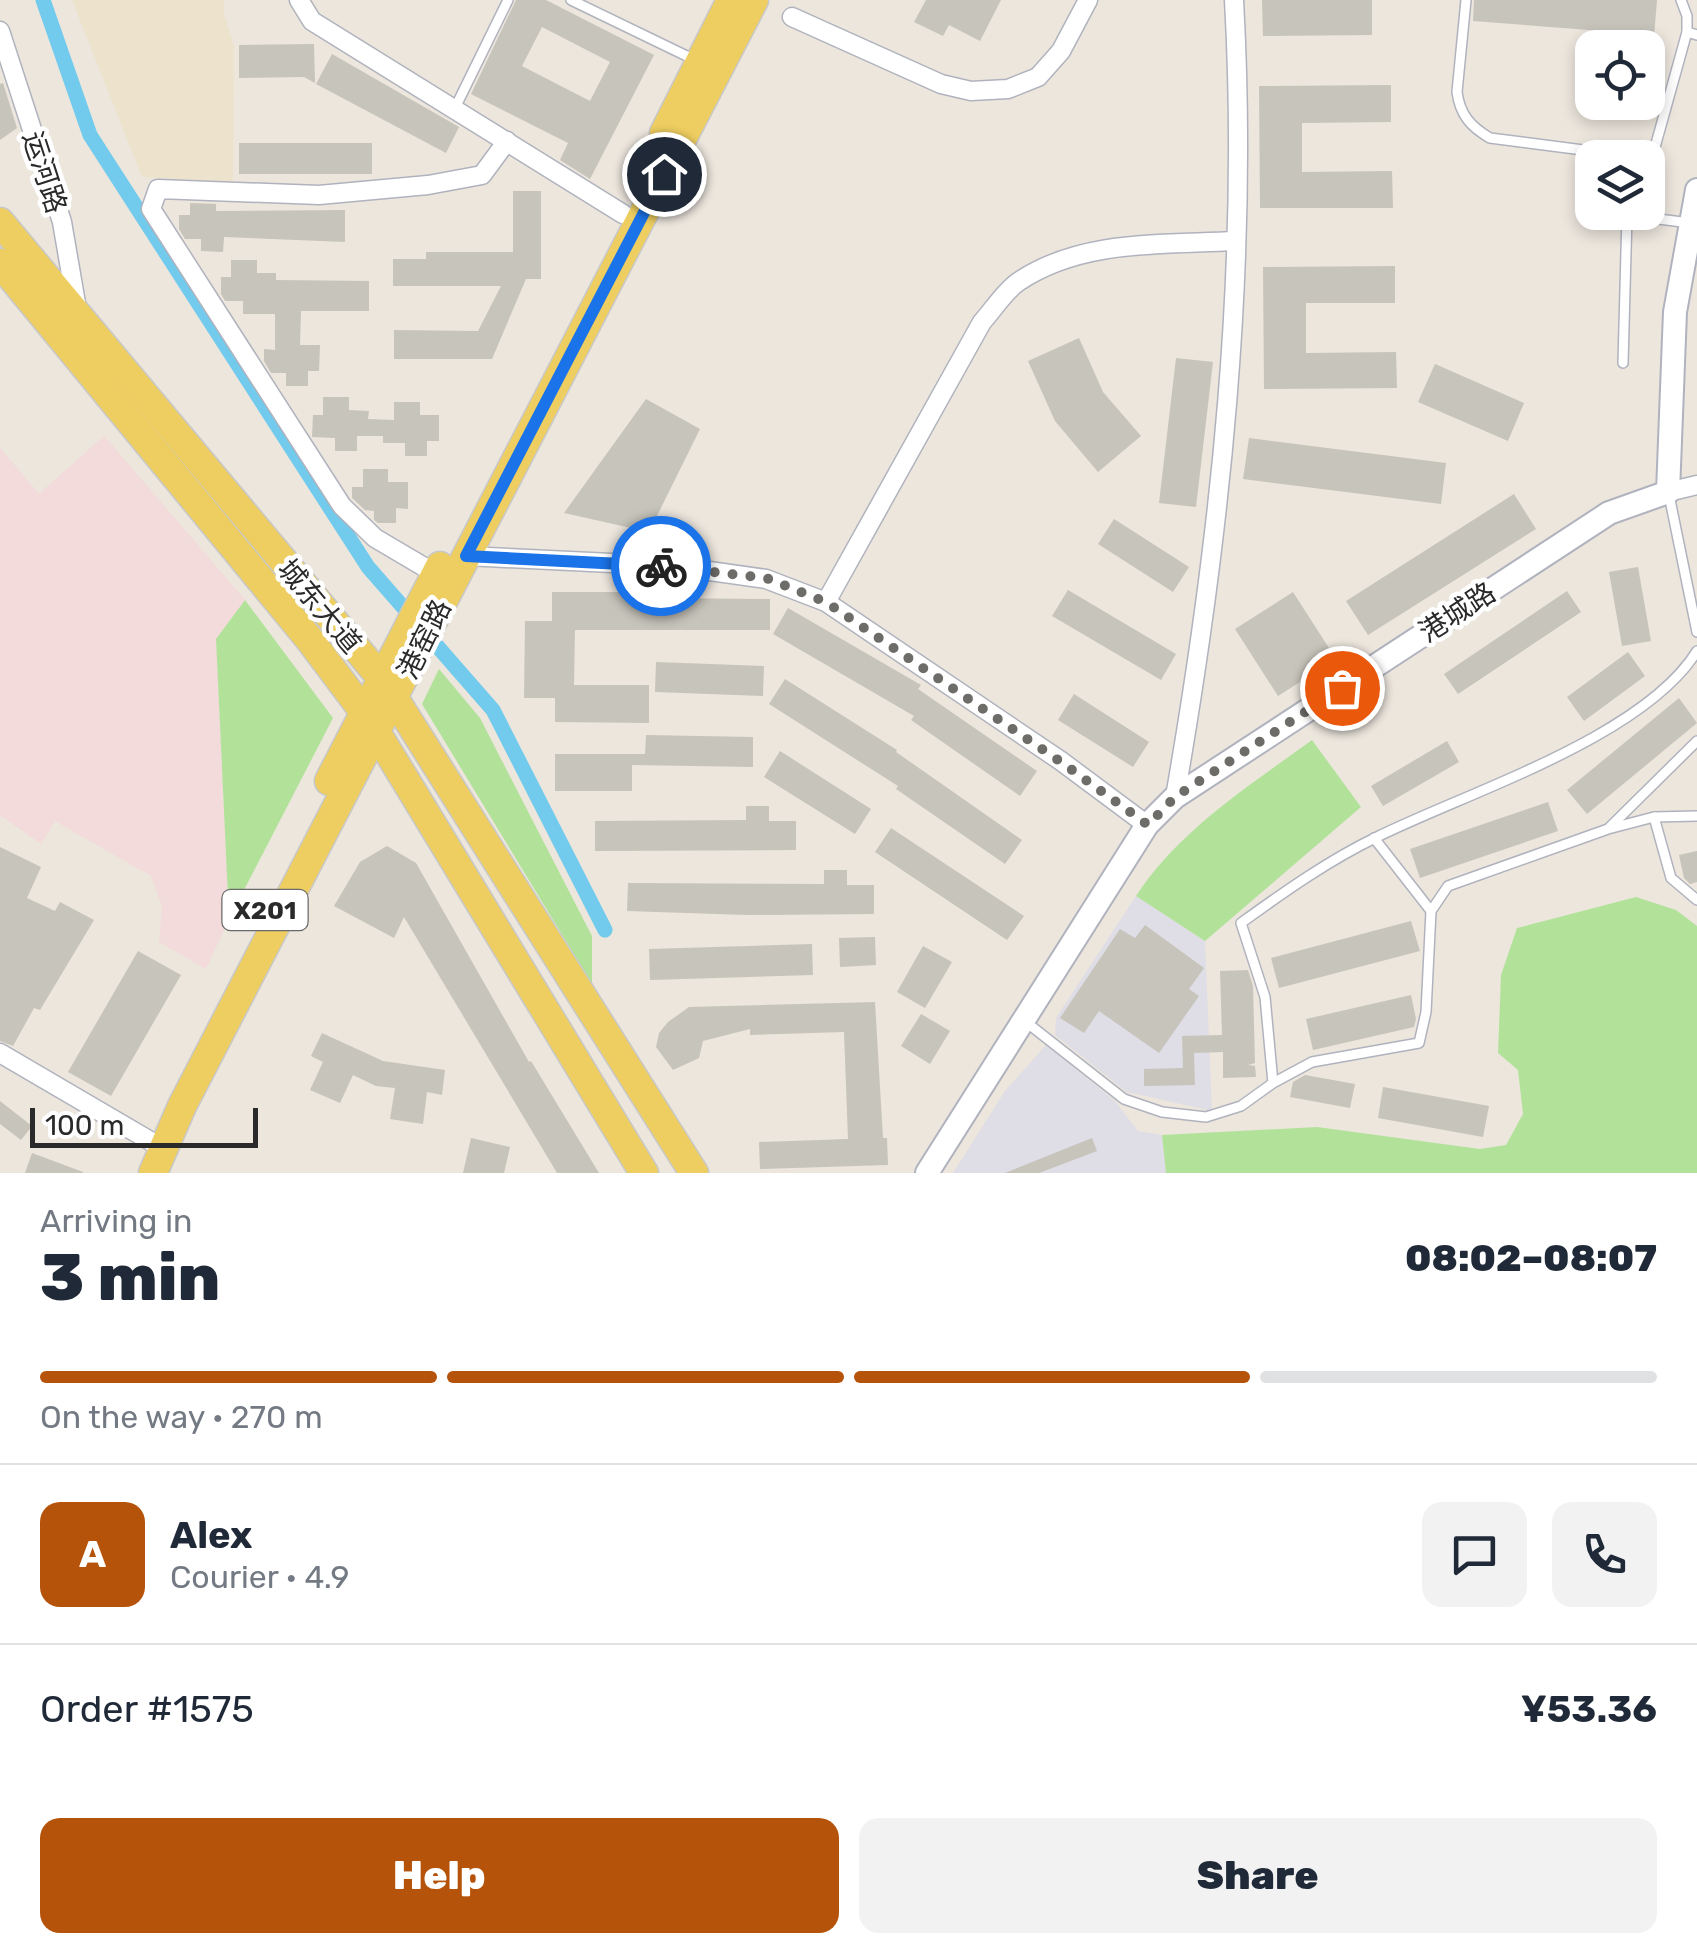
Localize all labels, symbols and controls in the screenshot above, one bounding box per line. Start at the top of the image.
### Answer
map controls [1575,30,1665,230]
button: locate [1575,30,1665,120]
street label: 运河路 [16,127,73,217]
pin [622,132,707,217]
button: layers [1575,140,1665,230]
icon: home [637,147,692,202]
courier [611,516,711,616]
icon: bike [634,539,689,594]
street label: 城东大道 [271,553,368,660]
street label: 港城路 [1413,576,1501,649]
street label: 港窑路 [391,594,458,684]
pin [1300,646,1385,731]
icon: bag [1315,661,1370,716]
road number: X201 [222,890,308,930]
scale bar [30,1103,258,1148]
text: 100 m [45,1109,124,1142]
text: Arriving in [40,1202,192,1240]
text: 08:02–08:07 [1405,1235,1657,1281]
text: 3 min [40,1239,220,1316]
text: On the way · 270 m [40,1398,323,1436]
button: chat [1422,1502,1527,1607]
button: phone [1552,1502,1657,1607]
text: Alex [170,1512,252,1558]
text: A [79,1531,106,1577]
text: Courier · 4.9 [170,1558,349,1596]
text: Order #1575 [40,1686,254,1732]
text: ¥53.36 [1521,1686,1657,1732]
button: Help [40,1818,839,1933]
button: Share [859,1818,1657,1933]

